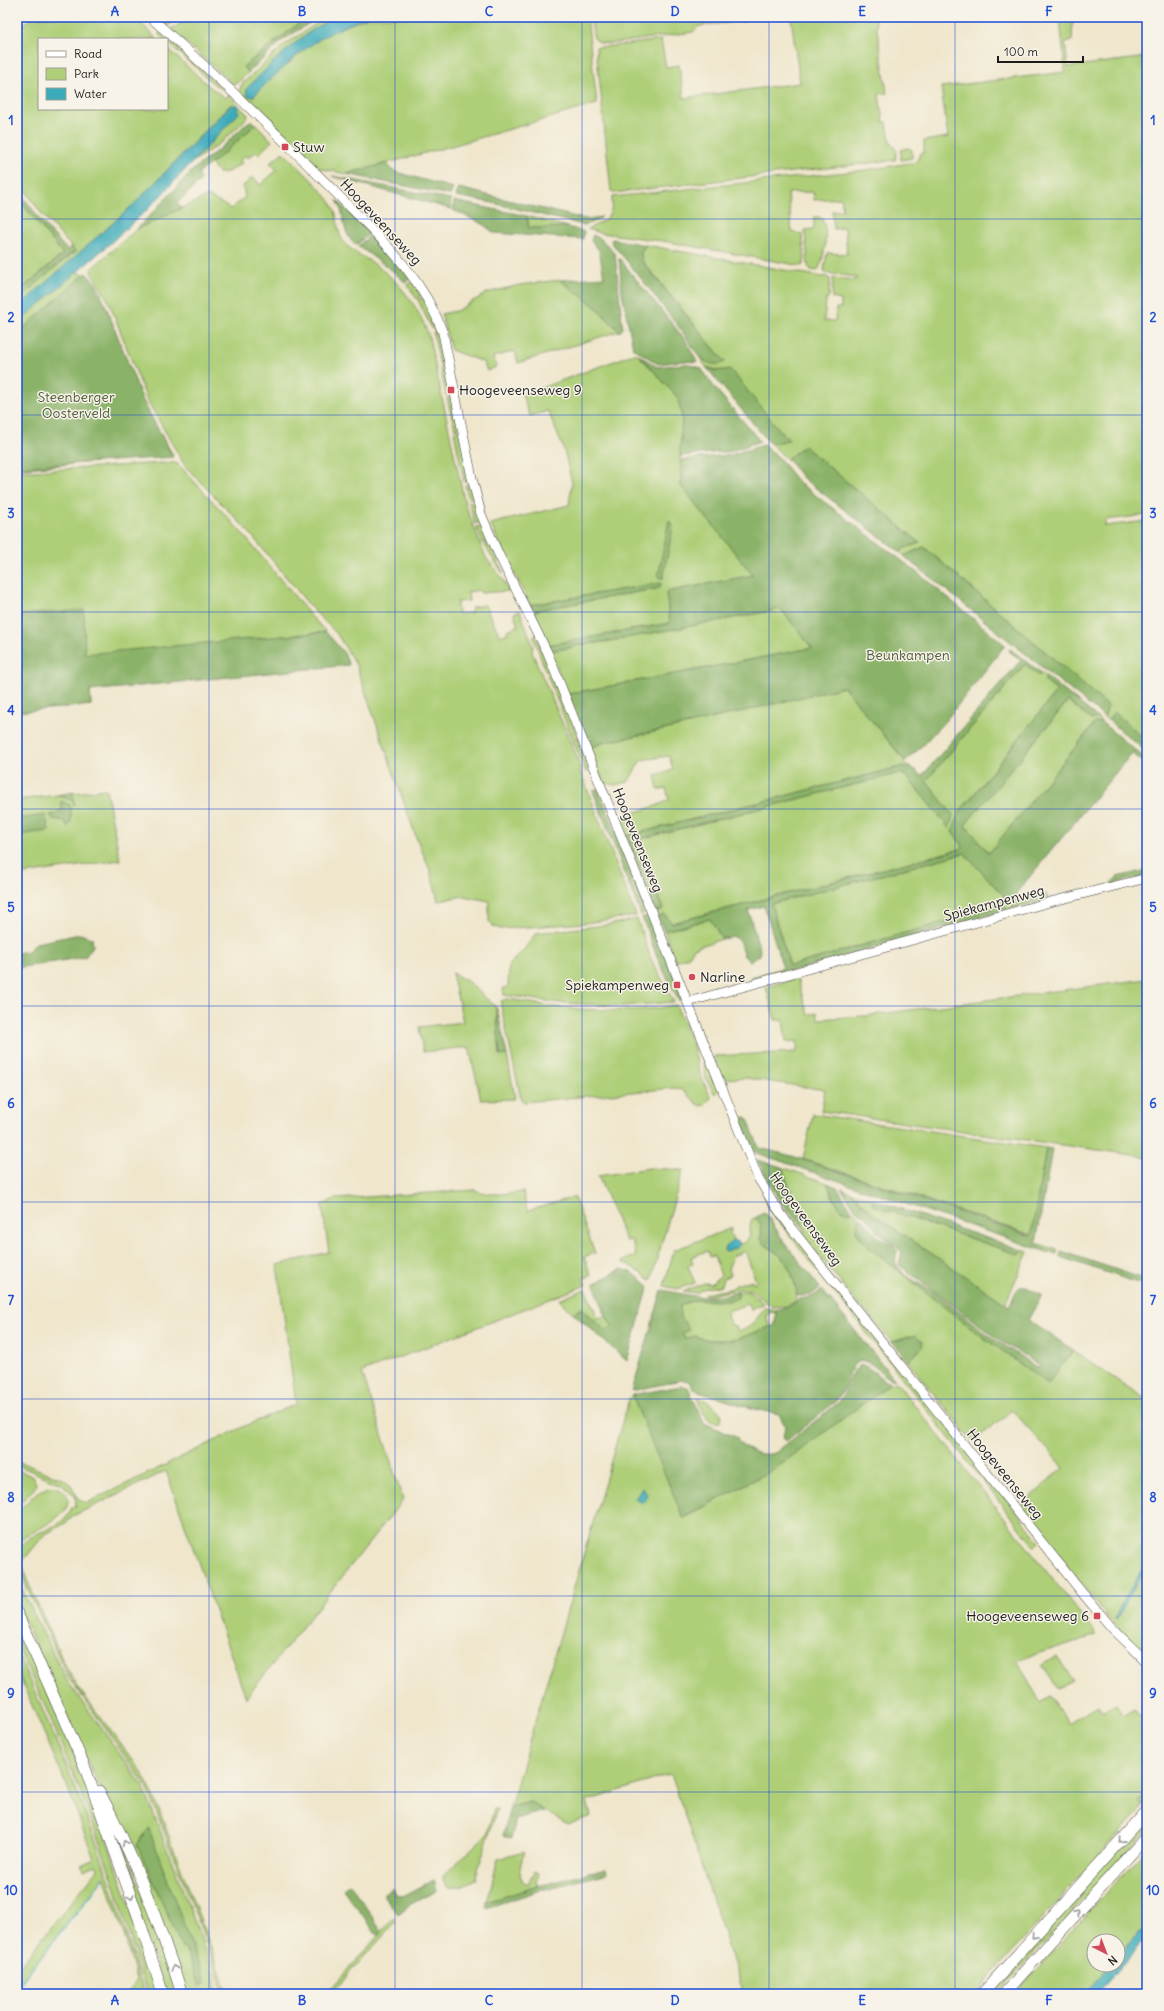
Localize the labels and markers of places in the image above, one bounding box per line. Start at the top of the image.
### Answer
place label: Stuw [293,138,324,156]
marker: Stuw [280,142,290,152]
place label: Hoogeveenseweg 9 [459,381,582,399]
marker: Hoogeveenseweg 9 [446,385,456,395]
place label: Narline [700,968,745,986]
marker: Narline [687,972,697,982]
place label: Spiekampenweg [565,976,669,994]
marker: Spiekampenweg [672,980,682,990]
place label: Hoogeveenseweg 6 [966,1607,1089,1625]
marker: Hoogeveenseweg 6 [1092,1611,1102,1621]

